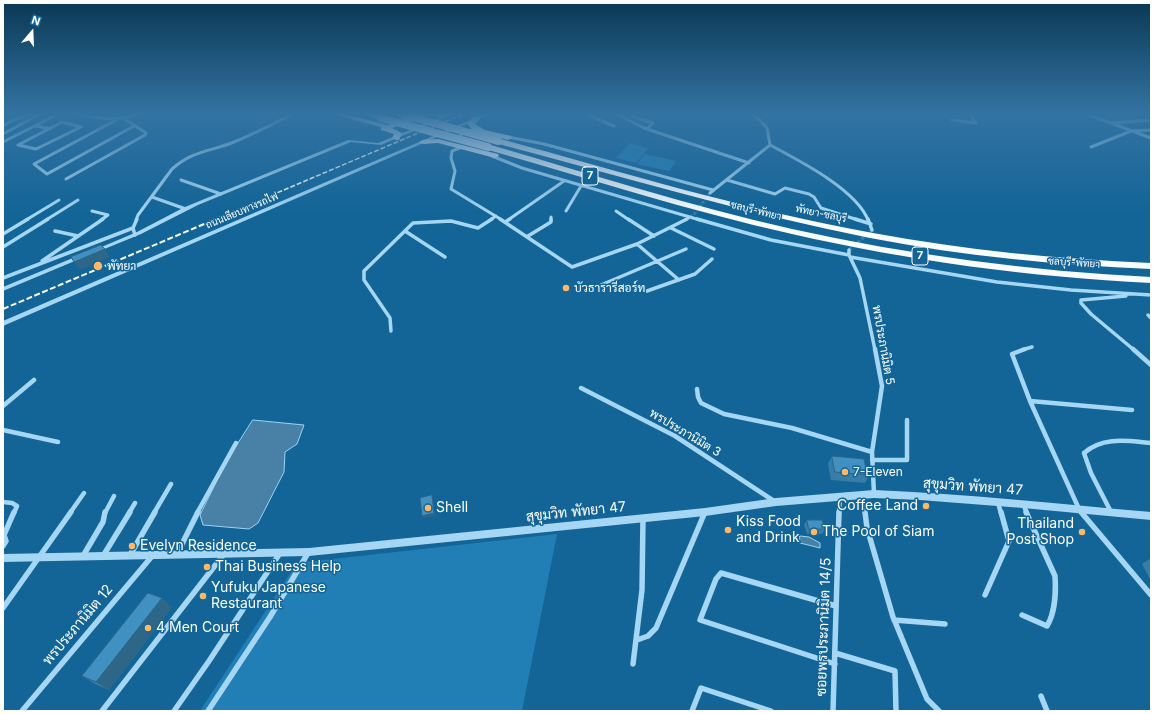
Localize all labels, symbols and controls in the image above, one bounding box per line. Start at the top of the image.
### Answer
north arrow [12,12,52,52]
text: N [30,13,42,29]
road number: 7 [582,167,598,185]
street label: ถนนเลียบทางรถไฟ [204,190,280,232]
street label: ชลบุรี-พัทยา [729,199,783,223]
street label: พัทยา-ชลบุรี [794,203,848,225]
road number: 7 [912,247,928,265]
street label: ชลบุรี-พัทยา [1048,255,1100,271]
place label: พัทยา [107,259,136,273]
marker: พัทยา [92,260,104,272]
place label: บัวธารารีสอร์ท [574,281,645,295]
marker: บัวธารารีสอร์ท [561,283,571,293]
street label: พรประภานิมิต 5 [869,304,897,386]
street label: พรประภานิมิต 3 [647,406,723,460]
place label: 7-Eleven [853,465,903,479]
marker: 7-Eleven [840,467,850,477]
street label: สุขุมวิท พัทยา 47 [922,475,1024,499]
street label: สุขุมวิท พัทยา 47 [525,498,627,526]
place label: Coffee Land [837,498,918,514]
place label: Shell [436,500,468,516]
marker: Coffee Land [921,501,931,511]
marker: Shell [423,503,433,513]
place label: Kiss Food and Drink [736,514,801,546]
place label: Thailand Post Shop [1007,516,1074,548]
place label: The Pool of Siam [822,524,934,540]
marker: Kiss Food and Drink [723,525,733,535]
marker: The Pool of Siam [809,527,819,537]
marker: Thailand Post Shop [1077,527,1087,537]
place label: Evelyn Residence [140,538,257,554]
marker: Evelyn Residence [127,541,137,551]
street label: ซอยพรประภานิมิต 14/5 [813,557,835,697]
place label: Thai Business Help [215,559,341,575]
marker: Thai Business Help [202,562,212,572]
place label: Yufuku Japanese Restaurant [211,580,326,612]
street label: พรประภานิมิต 12 [39,581,117,669]
marker: Yufuku Japanese Restaurant [198,591,208,601]
place label: 4 Men Court [156,620,239,636]
marker: 4 Men Court [143,623,153,633]

